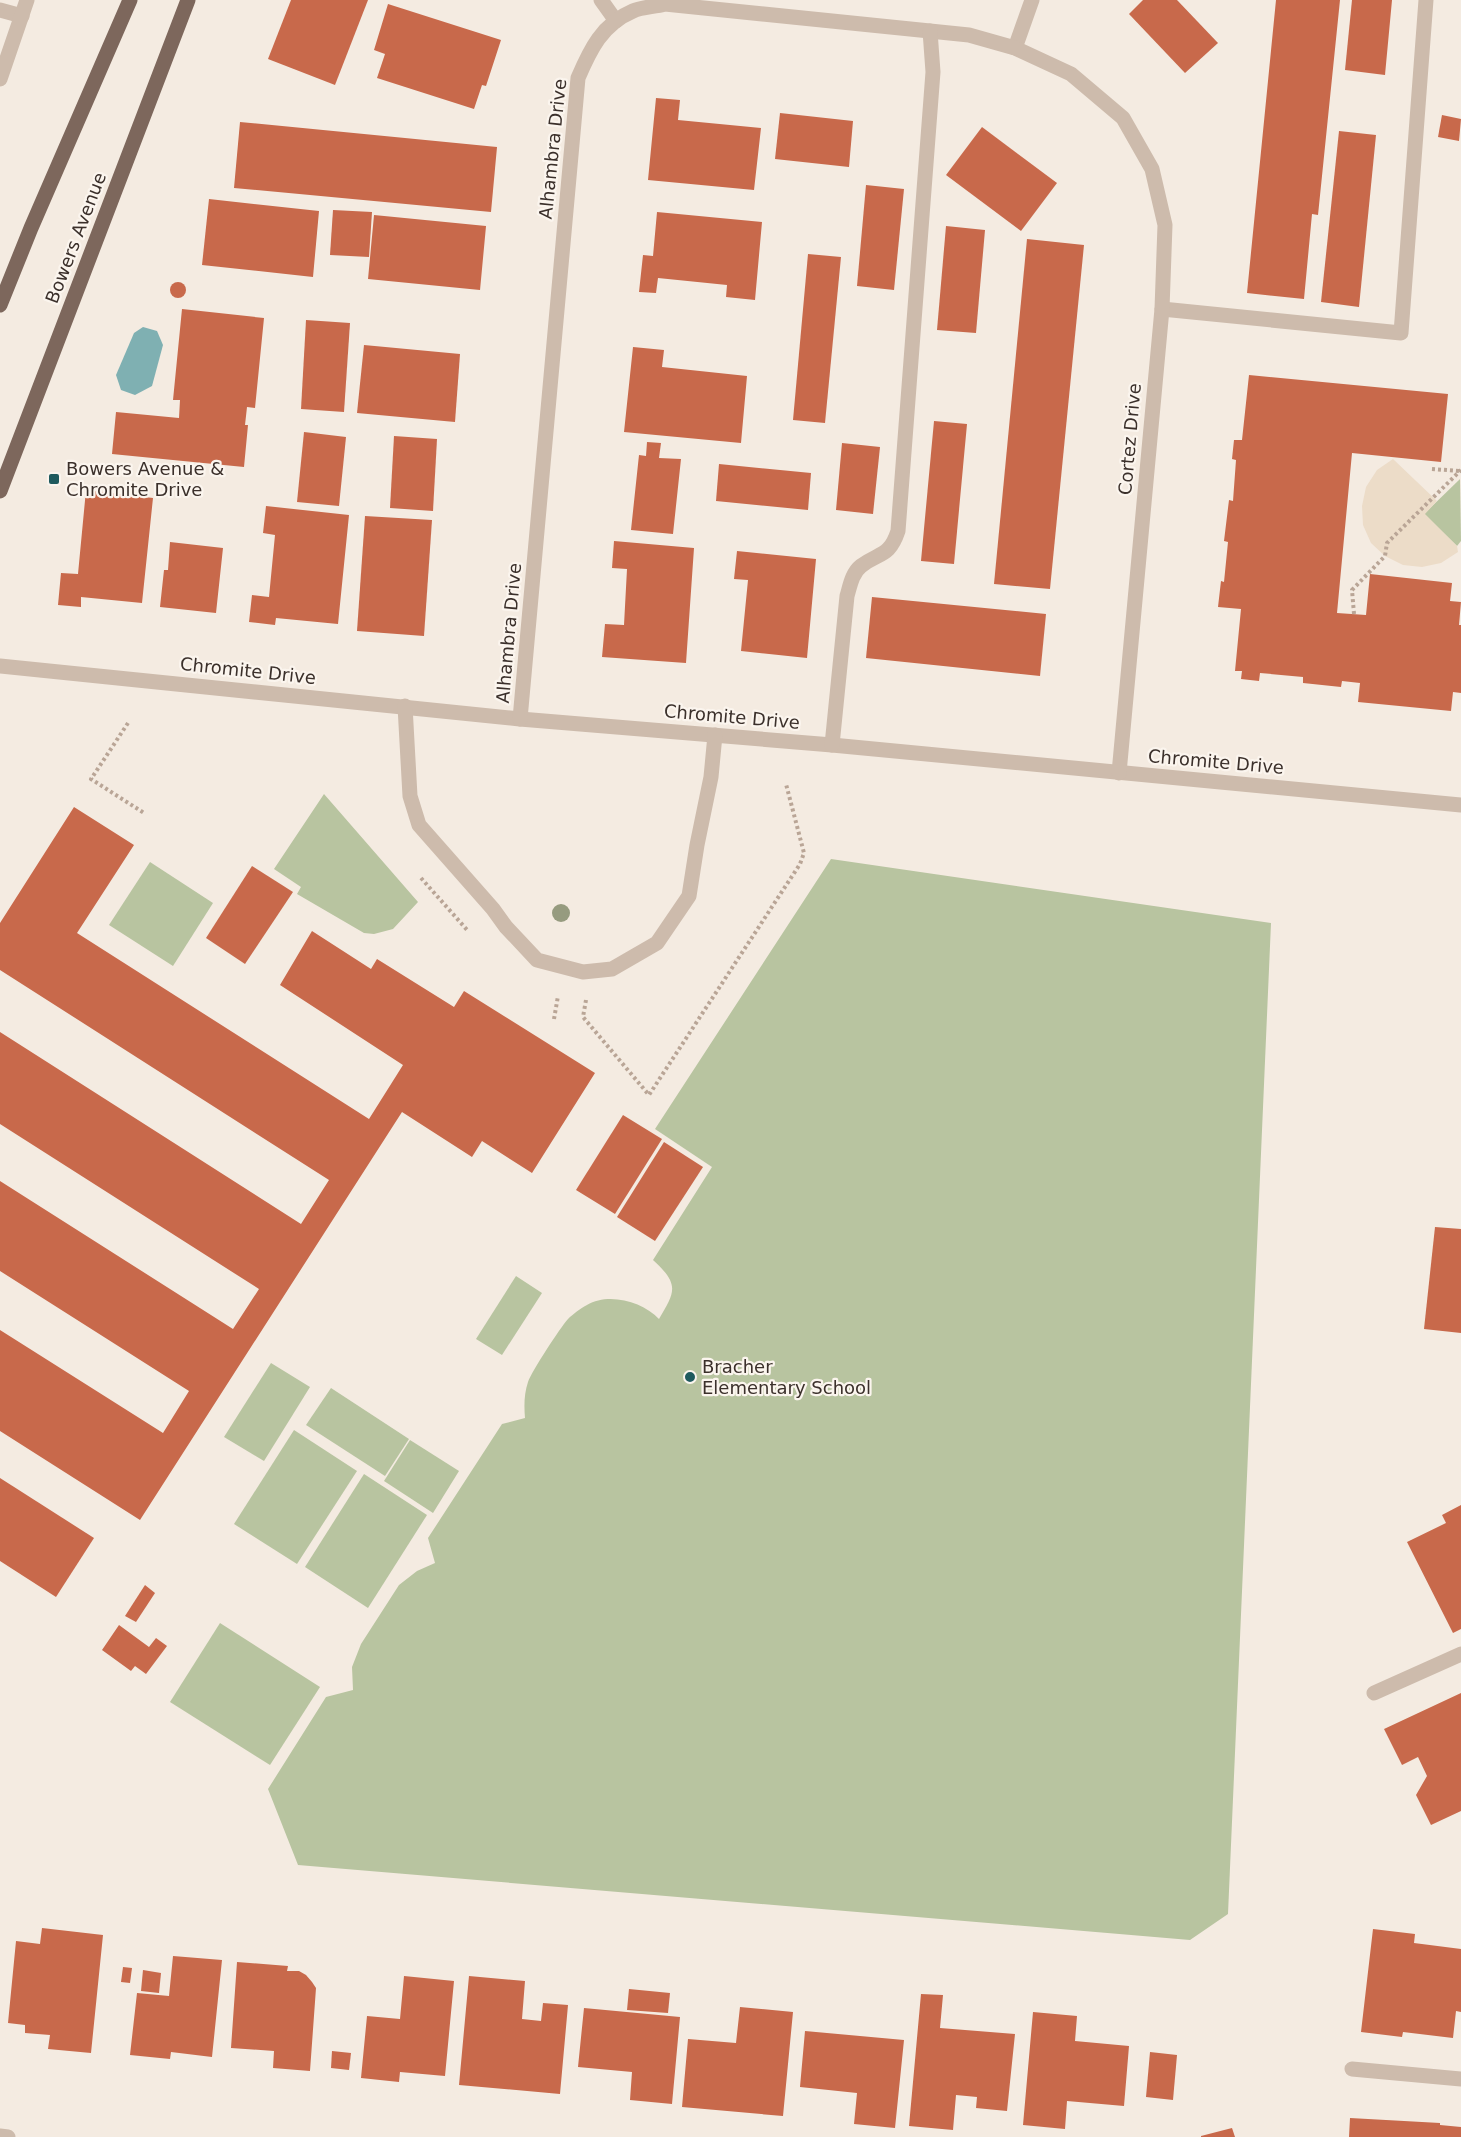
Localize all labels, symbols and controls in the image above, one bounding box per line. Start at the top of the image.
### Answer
street label: Alhambra Drive [535,78,570,220]
street label: Bowers Avenue [41,169,110,306]
street label: Cortez Drive [1114,382,1145,496]
place label: Bowers Avenue & Chromite Drive [66,458,224,500]
marker: Bowers Avenue & Chromite Drive [47,472,61,486]
street label: Alhambra Drive [492,562,525,704]
street label: Chromite Drive [179,653,317,688]
street label: Chromite Drive [663,700,801,733]
street label: Chromite Drive [1147,745,1285,778]
place label: Bracher Elementary School [702,1356,871,1398]
marker: Bracher Elementary School [683,1370,697,1384]

